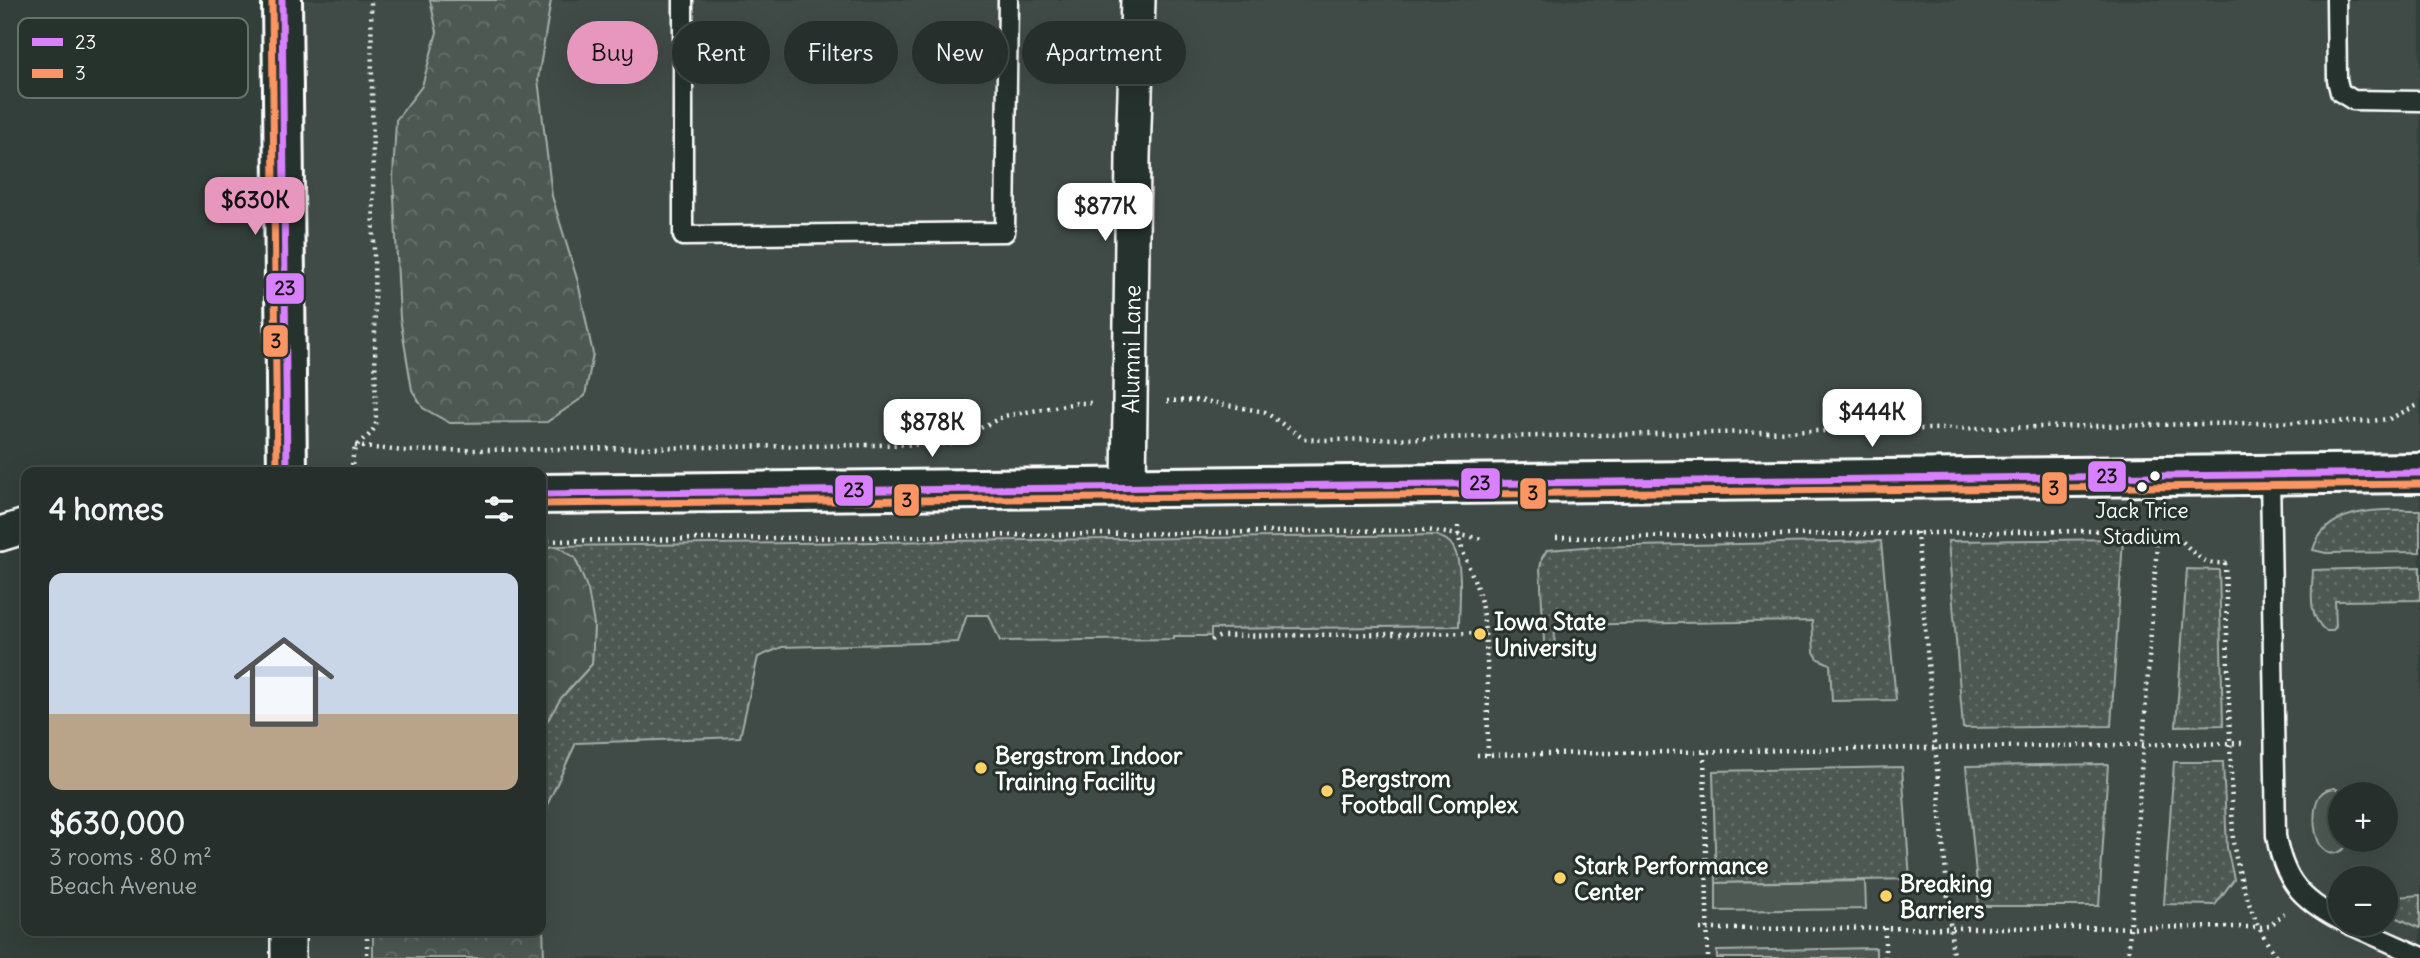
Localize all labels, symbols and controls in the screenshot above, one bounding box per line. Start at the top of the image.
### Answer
legend [18,18,248,98]
chip: Buy [567,21,658,84]
chip: Rent [672,21,770,84]
chip: Filters [784,21,898,84]
chip: New [912,21,1008,84]
chip: Apartment [1022,21,1186,84]
text: 23 [75,30,96,54]
text: 3 [75,61,86,85]
pin: $630K [206,177,304,237]
pin: $877K [1056,184,1154,243]
text: $630K [221,185,289,214]
text: $877K [1074,191,1136,220]
line badge: 23 [265,272,305,305]
text: 23 [274,276,296,300]
street label: Alumni Lane [1115,284,1146,414]
line badge: 3 [262,324,289,358]
text: 3 [271,329,281,353]
pin: $444K [1823,390,1921,449]
text: $444K [1839,397,1905,426]
pin: $878K [883,400,981,459]
text: $878K [900,407,964,436]
line badge: 23 [2087,460,2127,493]
text: 23 [2096,464,2118,488]
line badge: 23 [1460,467,1501,500]
unlabelled marker [2148,469,2162,483]
text: 23 [1469,471,1491,495]
line badge: 3 [2041,471,2068,505]
line badge: 23 [834,474,874,507]
text: 3 [2049,476,2059,500]
line badge: 3 [1519,477,1547,510]
text: 23 [843,478,865,502]
marker: Jack Trice Stadium [2135,480,2149,494]
text: 3 [1528,481,1538,505]
line badge: 3 [893,483,920,517]
text: 3 [902,488,912,512]
text: 4 homes [49,490,164,528]
icon: filters [480,490,518,528]
place label: Jack Trice Stadium [2095,497,2189,550]
place label: Iowa State University [1494,607,1606,662]
icon: home [221,619,347,745]
marker: Iowa State University [1472,626,1488,642]
place label: Bergstrom Indoor Training Facility [995,741,1183,796]
marker: Bergstrom Indoor Training Facility [973,760,989,776]
place label: Bergstrom Football Complex [1341,764,1519,819]
map controls [2328,782,2398,936]
button: + [2328,782,2398,852]
marker: Bergstrom Football Complex [1319,783,1335,799]
text: $630,000 [49,804,185,842]
text: 3 rooms · 80 m² [49,842,212,871]
place label: Stark Performance Center [1574,851,1768,906]
button: − [2328,866,2398,936]
place label: Breaking Barriers [1900,869,1992,924]
marker: Stark Performance Center [1552,870,1568,886]
text: Beach Avenue [49,871,197,900]
marker: Breaking Barriers [1878,888,1894,904]

